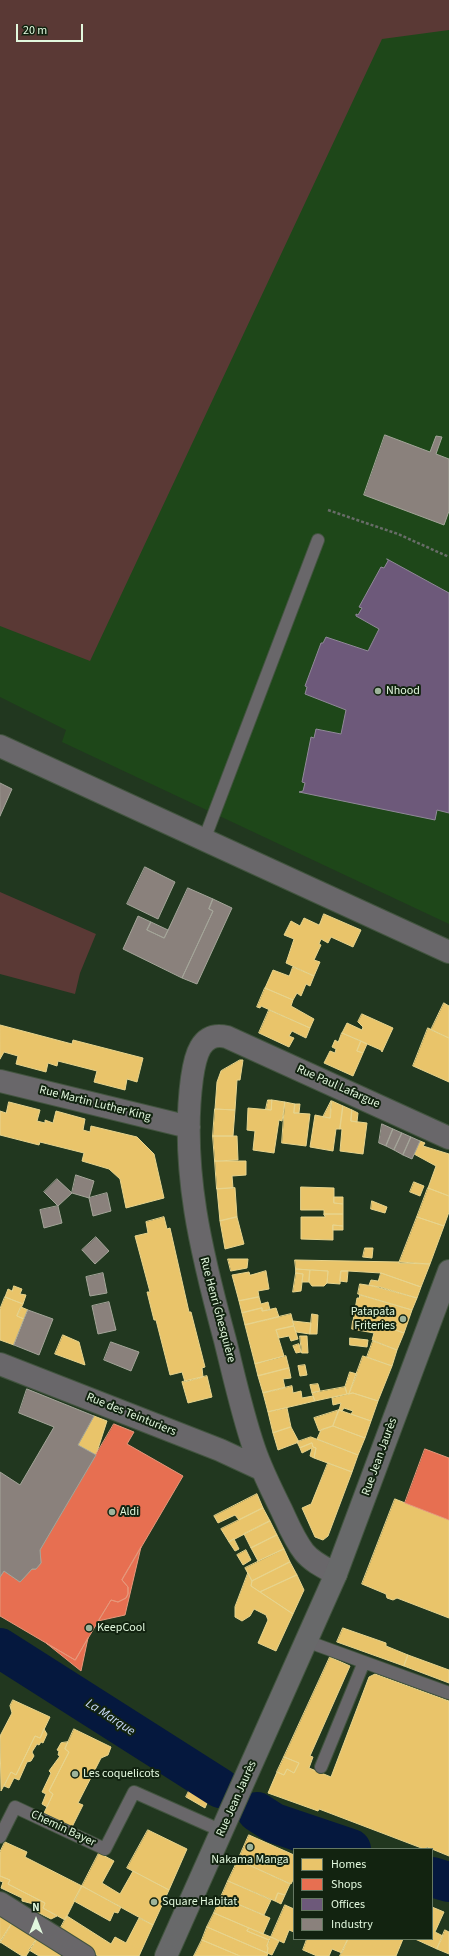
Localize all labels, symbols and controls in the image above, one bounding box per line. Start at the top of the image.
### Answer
scale bar [18,16,85,42]
text: 20 m [23,22,47,39]
place label: Nhood [386,684,420,698]
marker: Nhood [373,686,383,696]
street label: Rue Paul Lafargue [294,1062,382,1112]
street label: Rue Martin Luther King [38,1083,152,1125]
street label: Rue Henri Ghesquière [196,1256,238,1364]
place label: Patapata Friteries [351,1305,395,1333]
marker: Patapata Friteries [398,1314,408,1324]
street label: Rue des Teinturiers [84,1390,178,1440]
street label: Rue Jean Jaurès [359,1416,401,1498]
place label: Aldi [120,1505,139,1519]
marker: Aldi [107,1507,117,1517]
place label: KeepCool [97,1621,145,1635]
marker: KeepCool [84,1623,94,1633]
water label: La Marque [82,1696,138,1740]
street label: Rue Jean Jaurès [214,1759,260,1839]
place label: Les coquelicots [83,1767,159,1781]
marker: Les coquelicots [70,1769,80,1779]
street label: Chemin Bayer [28,1808,98,1850]
marker: Nakama Manga [245,1842,255,1852]
legend [293,1848,433,1940]
place label: Nakama Manga [211,1853,289,1867]
text: Homes [331,1856,366,1873]
text: Shops [331,1876,362,1893]
place label: Square Habitat [162,1895,237,1909]
text: Offices [331,1896,365,1913]
marker: Square Habitat [149,1897,159,1907]
north arrow [16,1900,56,1940]
text: N [32,1900,40,1915]
text: Industry [331,1916,373,1933]

